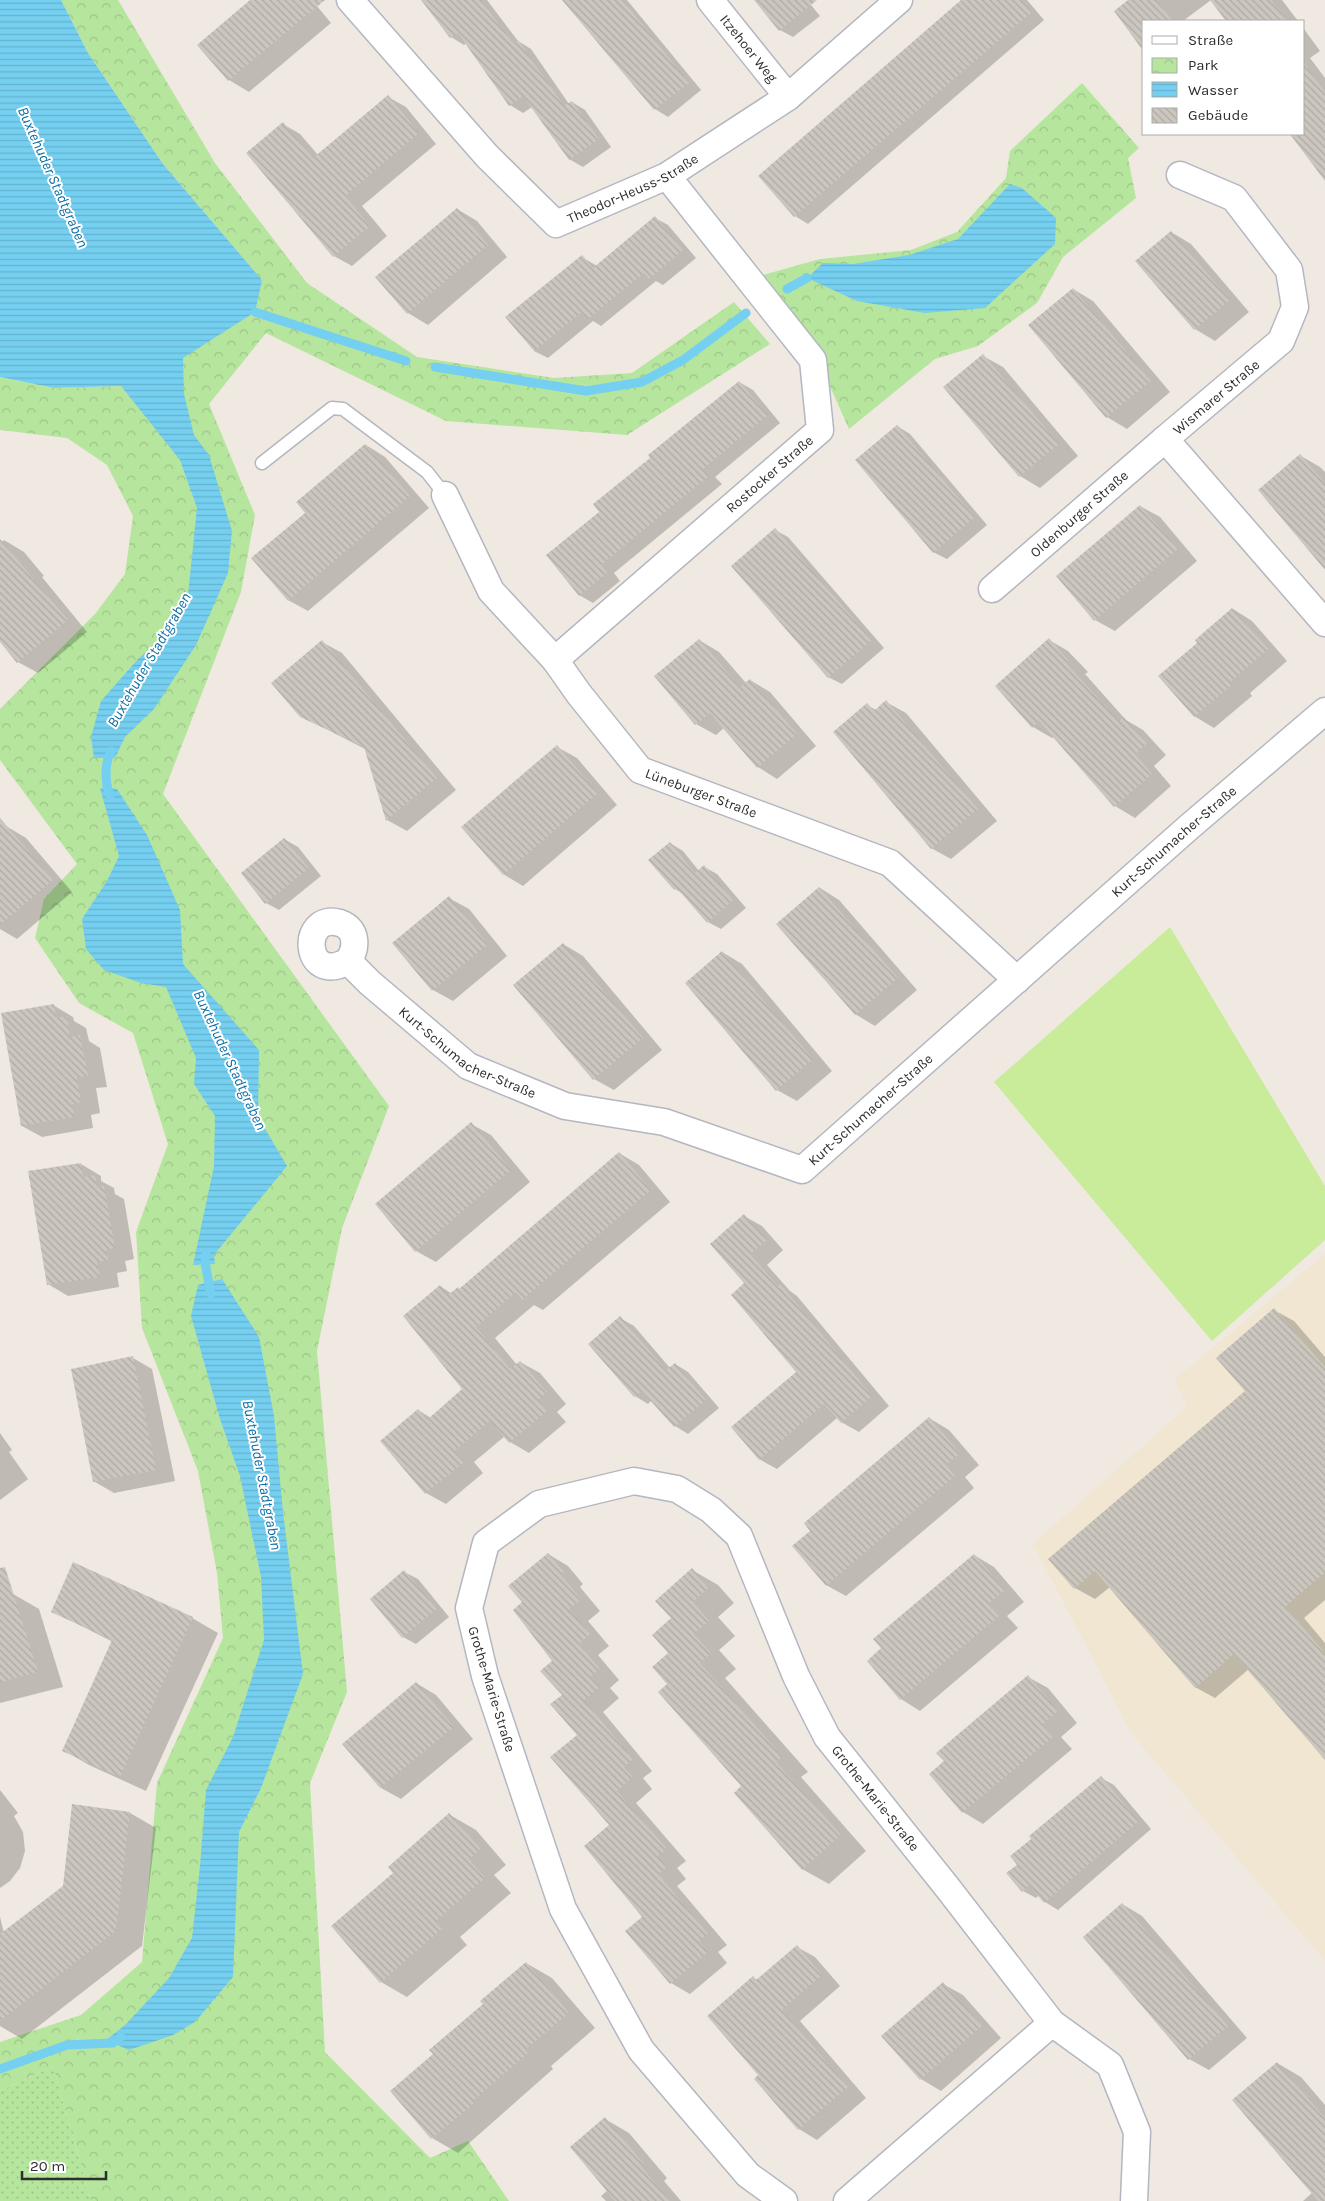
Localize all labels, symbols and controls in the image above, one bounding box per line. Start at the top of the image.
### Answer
street label: Itzehoer Weg [716,11,781,86]
legend [1142,20,1305,135]
text: Straße [1188,31,1233,49]
text: Park [1188,56,1218,74]
text: Wasser [1188,81,1239,99]
water label: Buxtehuder Stadtgraben [14,104,92,250]
text: Gebäude [1188,106,1248,124]
street label: Theodor-Heuss-Straße [565,150,701,227]
street label: Wismarer Straße [1170,356,1263,439]
street label: Rostocker Straße [723,432,817,517]
street label: Oldenburger Straße [1027,467,1132,561]
water label: Buxtehuder Stadtgraben [103,590,195,730]
street label: Lüneburger Straße [643,765,759,822]
street label: Kurt-Schumacher-Straße [1108,782,1240,901]
water label: Buxtehuder Stadtgraben [190,987,270,1133]
street label: Kurt-Schumacher-Straße [395,1003,538,1102]
street label: Kurt-Schumacher-Straße [805,1050,936,1170]
water label: Buxtehuder Stadtgraben [239,1399,285,1551]
street label: Grothe-Marie-Straße [464,1624,519,1754]
street label: Grothe-Marie-Straße [828,1742,923,1855]
scale bar [22,2148,106,2180]
text: 20 m [30,2157,65,2175]

